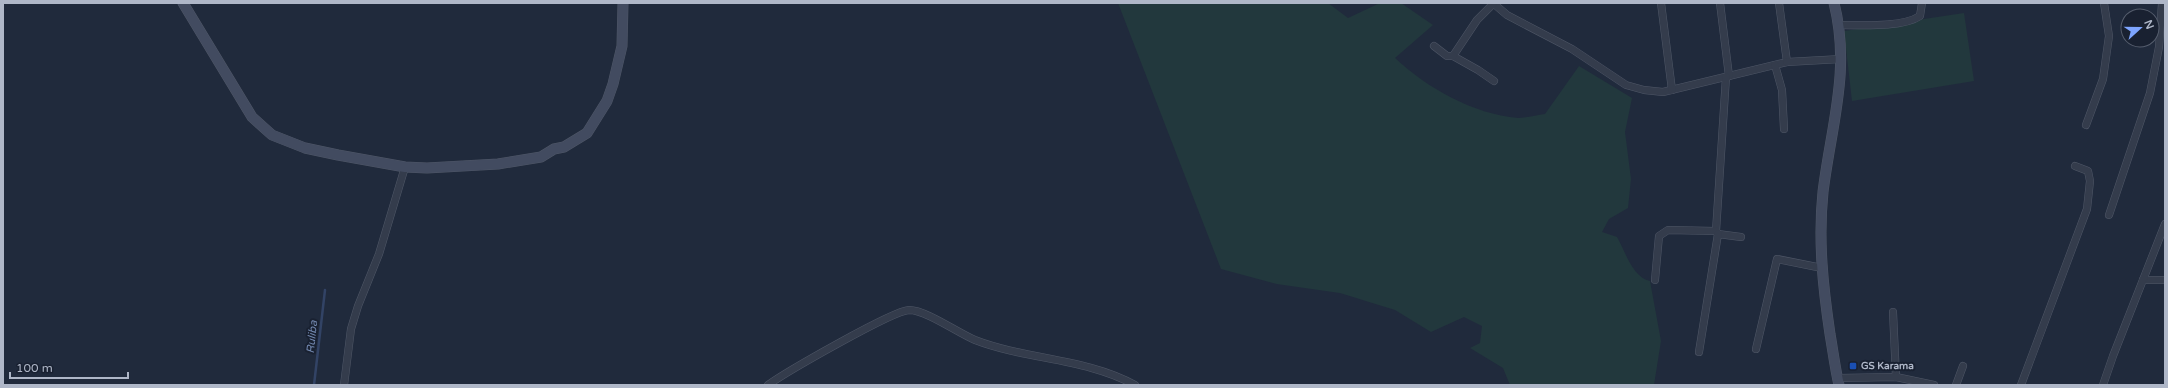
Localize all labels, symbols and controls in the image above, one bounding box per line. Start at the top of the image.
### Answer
north arrow [2120,8,2160,48]
text: N [2141,18,2157,31]
water label: Ruliba [304,319,320,354]
scale bar [10,354,128,380]
place label: GS Karama [1861,360,1914,372]
text: 100 m [16,361,53,375]
marker: GS Karama [1848,361,1858,371]

